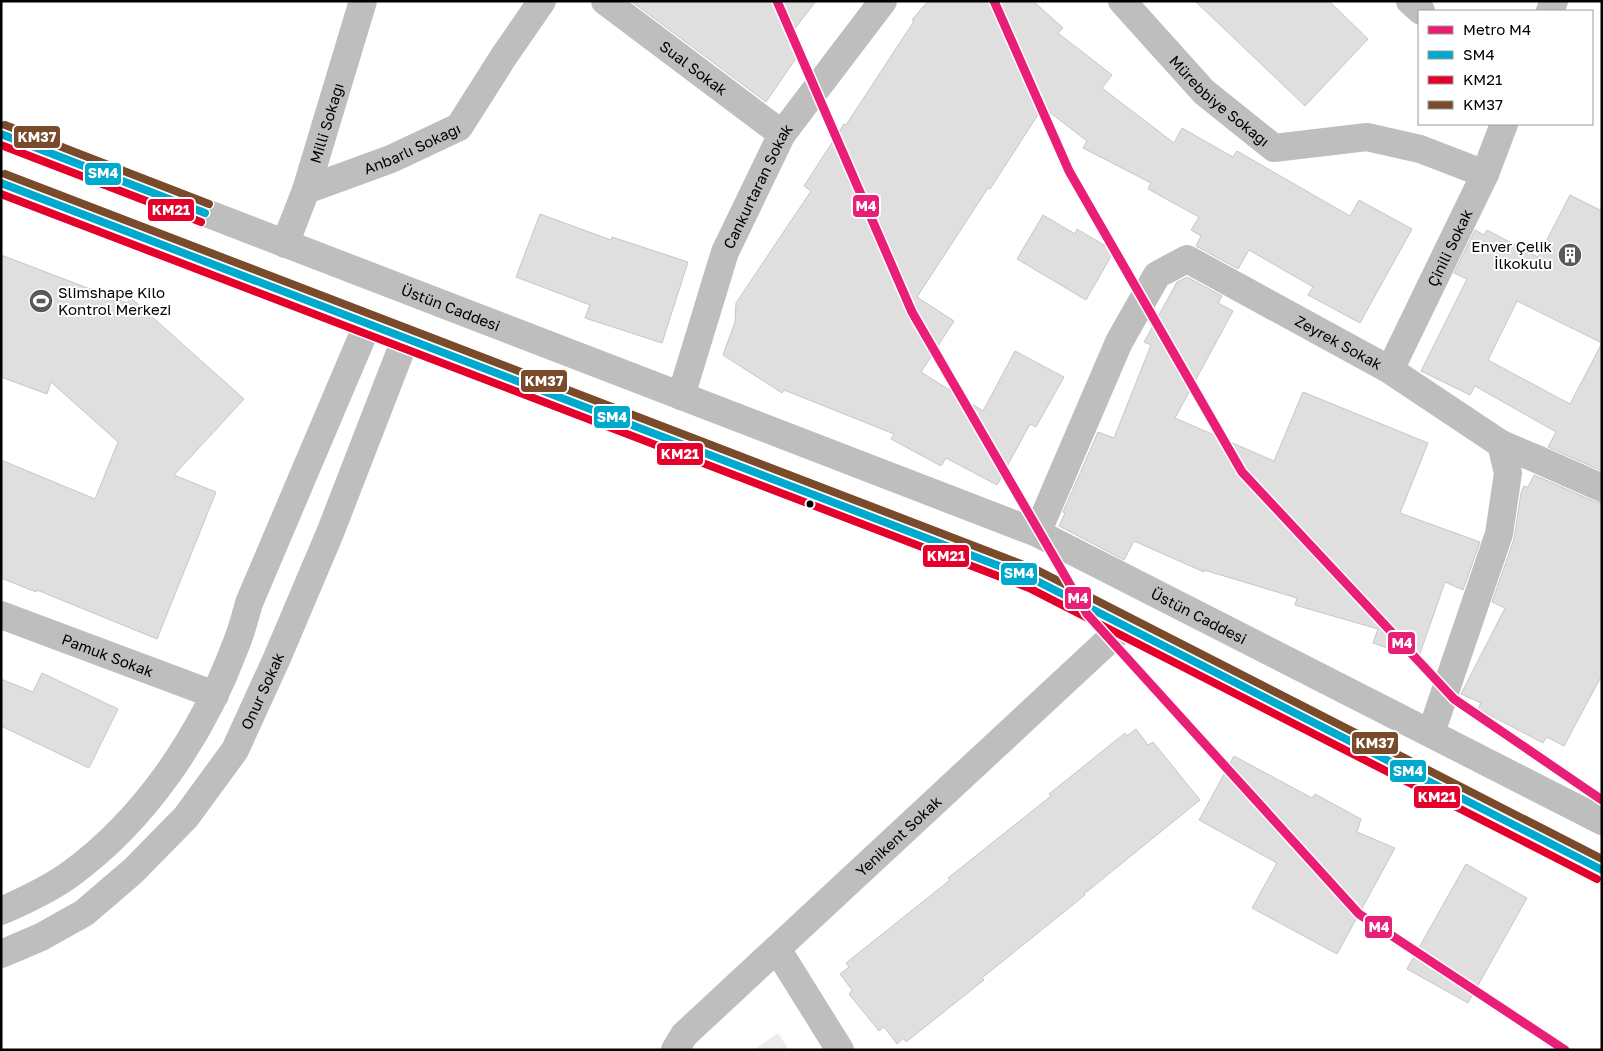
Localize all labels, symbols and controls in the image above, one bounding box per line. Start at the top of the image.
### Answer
legend [1418,10,1593,125]
text: Metro M4 [1463,20,1531,38]
street label: Sual Sokak [656,37,731,99]
text: SM4 [1463,45,1495,63]
street label: Mürebbiye Sokağı [1166,51,1273,150]
text: KM21 [1463,70,1502,88]
street label: Milli Sokağı [306,81,347,165]
text: KM37 [1463,95,1503,113]
street label: Anbarlı Sokağı [361,119,463,177]
street label: Cankurtaran Sokak [719,119,796,252]
line badge: KM37 [13,125,61,149]
text: KM37 [18,128,57,145]
line badge: SM4 [84,162,122,186]
text: SM4 [88,164,119,181]
line badge: M4 [852,194,880,218]
text: M4 [855,197,877,214]
line badge: KM21 [147,198,195,222]
text: KM21 [152,201,190,218]
street label: Çinili Sokak [1423,205,1476,289]
place label: Enver Çelik İlkokulu [1471,237,1553,272]
building icon: Enver Çelik İlkokulu [1557,242,1583,268]
street label: Üstün Caddesi [399,280,503,334]
place label: Slimshape Kilo Kontrol Merkezi [58,283,171,318]
sports icon: Slimshape Kilo Kontrol Merkezi [28,288,54,314]
street label: Zeyrek Sokak [1292,311,1386,373]
line badge: KM37 [520,369,568,393]
text: KM37 [525,372,564,389]
line badge: SM4 [593,405,631,429]
text: SM4 [597,408,628,425]
line badge: KM21 [656,442,704,466]
text: KM21 [661,445,699,462]
unlabelled marker [805,499,815,509]
line badge: KM21 [922,544,970,568]
text: KM21 [927,547,965,564]
line badge: SM4 [1000,562,1038,586]
text: SM4 [1004,564,1035,581]
street label: Üstün Caddesi [1148,584,1250,647]
line badge: M4 [1064,586,1092,610]
text: M4 [1067,589,1089,606]
street label: Pamuk Sokak [59,630,157,680]
line badge: M4 [1387,631,1416,655]
text: M4 [1391,634,1413,651]
street label: Onur Sokak [237,649,288,732]
line badge: KM37 [1351,731,1399,755]
text: KM37 [1356,734,1395,751]
line badge: SM4 [1389,759,1427,783]
text: SM4 [1393,762,1424,779]
line badge: KM21 [1413,785,1461,809]
text: KM21 [1418,788,1456,805]
street label: Yenikent Sokak [852,791,945,880]
line badge: M4 [1364,915,1393,939]
text: M4 [1368,918,1390,935]

